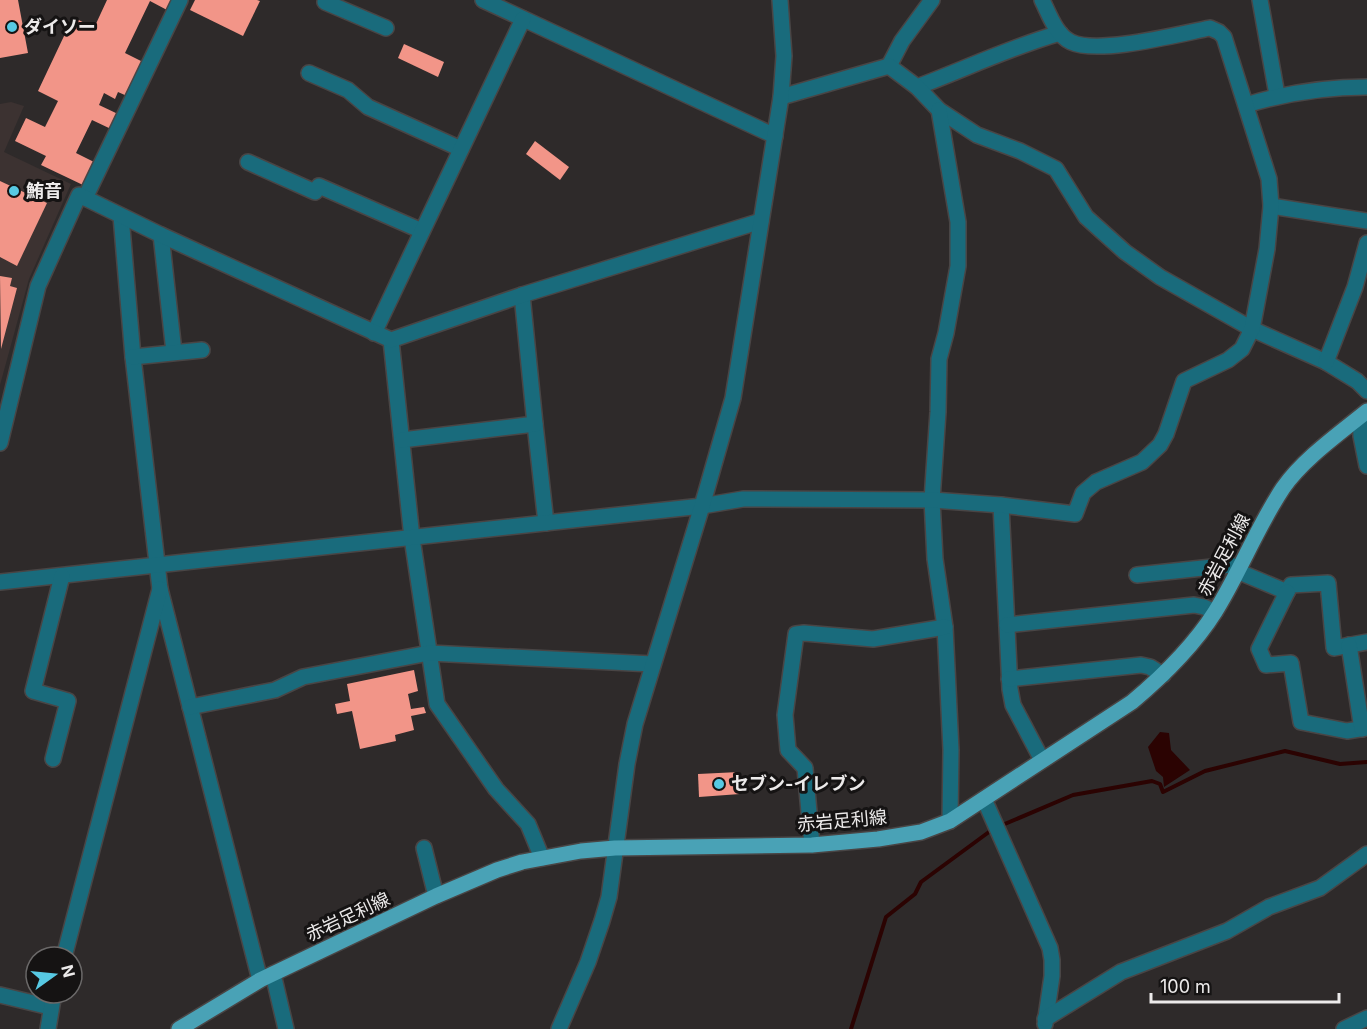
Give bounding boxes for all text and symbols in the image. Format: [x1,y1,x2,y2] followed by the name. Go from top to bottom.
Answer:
[24,16,96,37] place label: ダイソー
[5,20,19,34] marker: ダイソー
[26,180,62,201] place label: 鮪音
[7,184,21,198] marker: 鮪音
[1193,510,1254,599] street label: 赤岩足利線
[731,773,865,794] place label: セブン-イレブン
[712,777,726,791] marker: セブン-イレブン
[796,806,888,835] street label: 赤岩足利線
[303,888,393,945] street label: 赤岩足利線
[24,945,84,1005] north arrow
[57,963,80,980] text: N
[1151,966,1338,1004] scale bar
[1160,976,1211,997] text: 100 m

